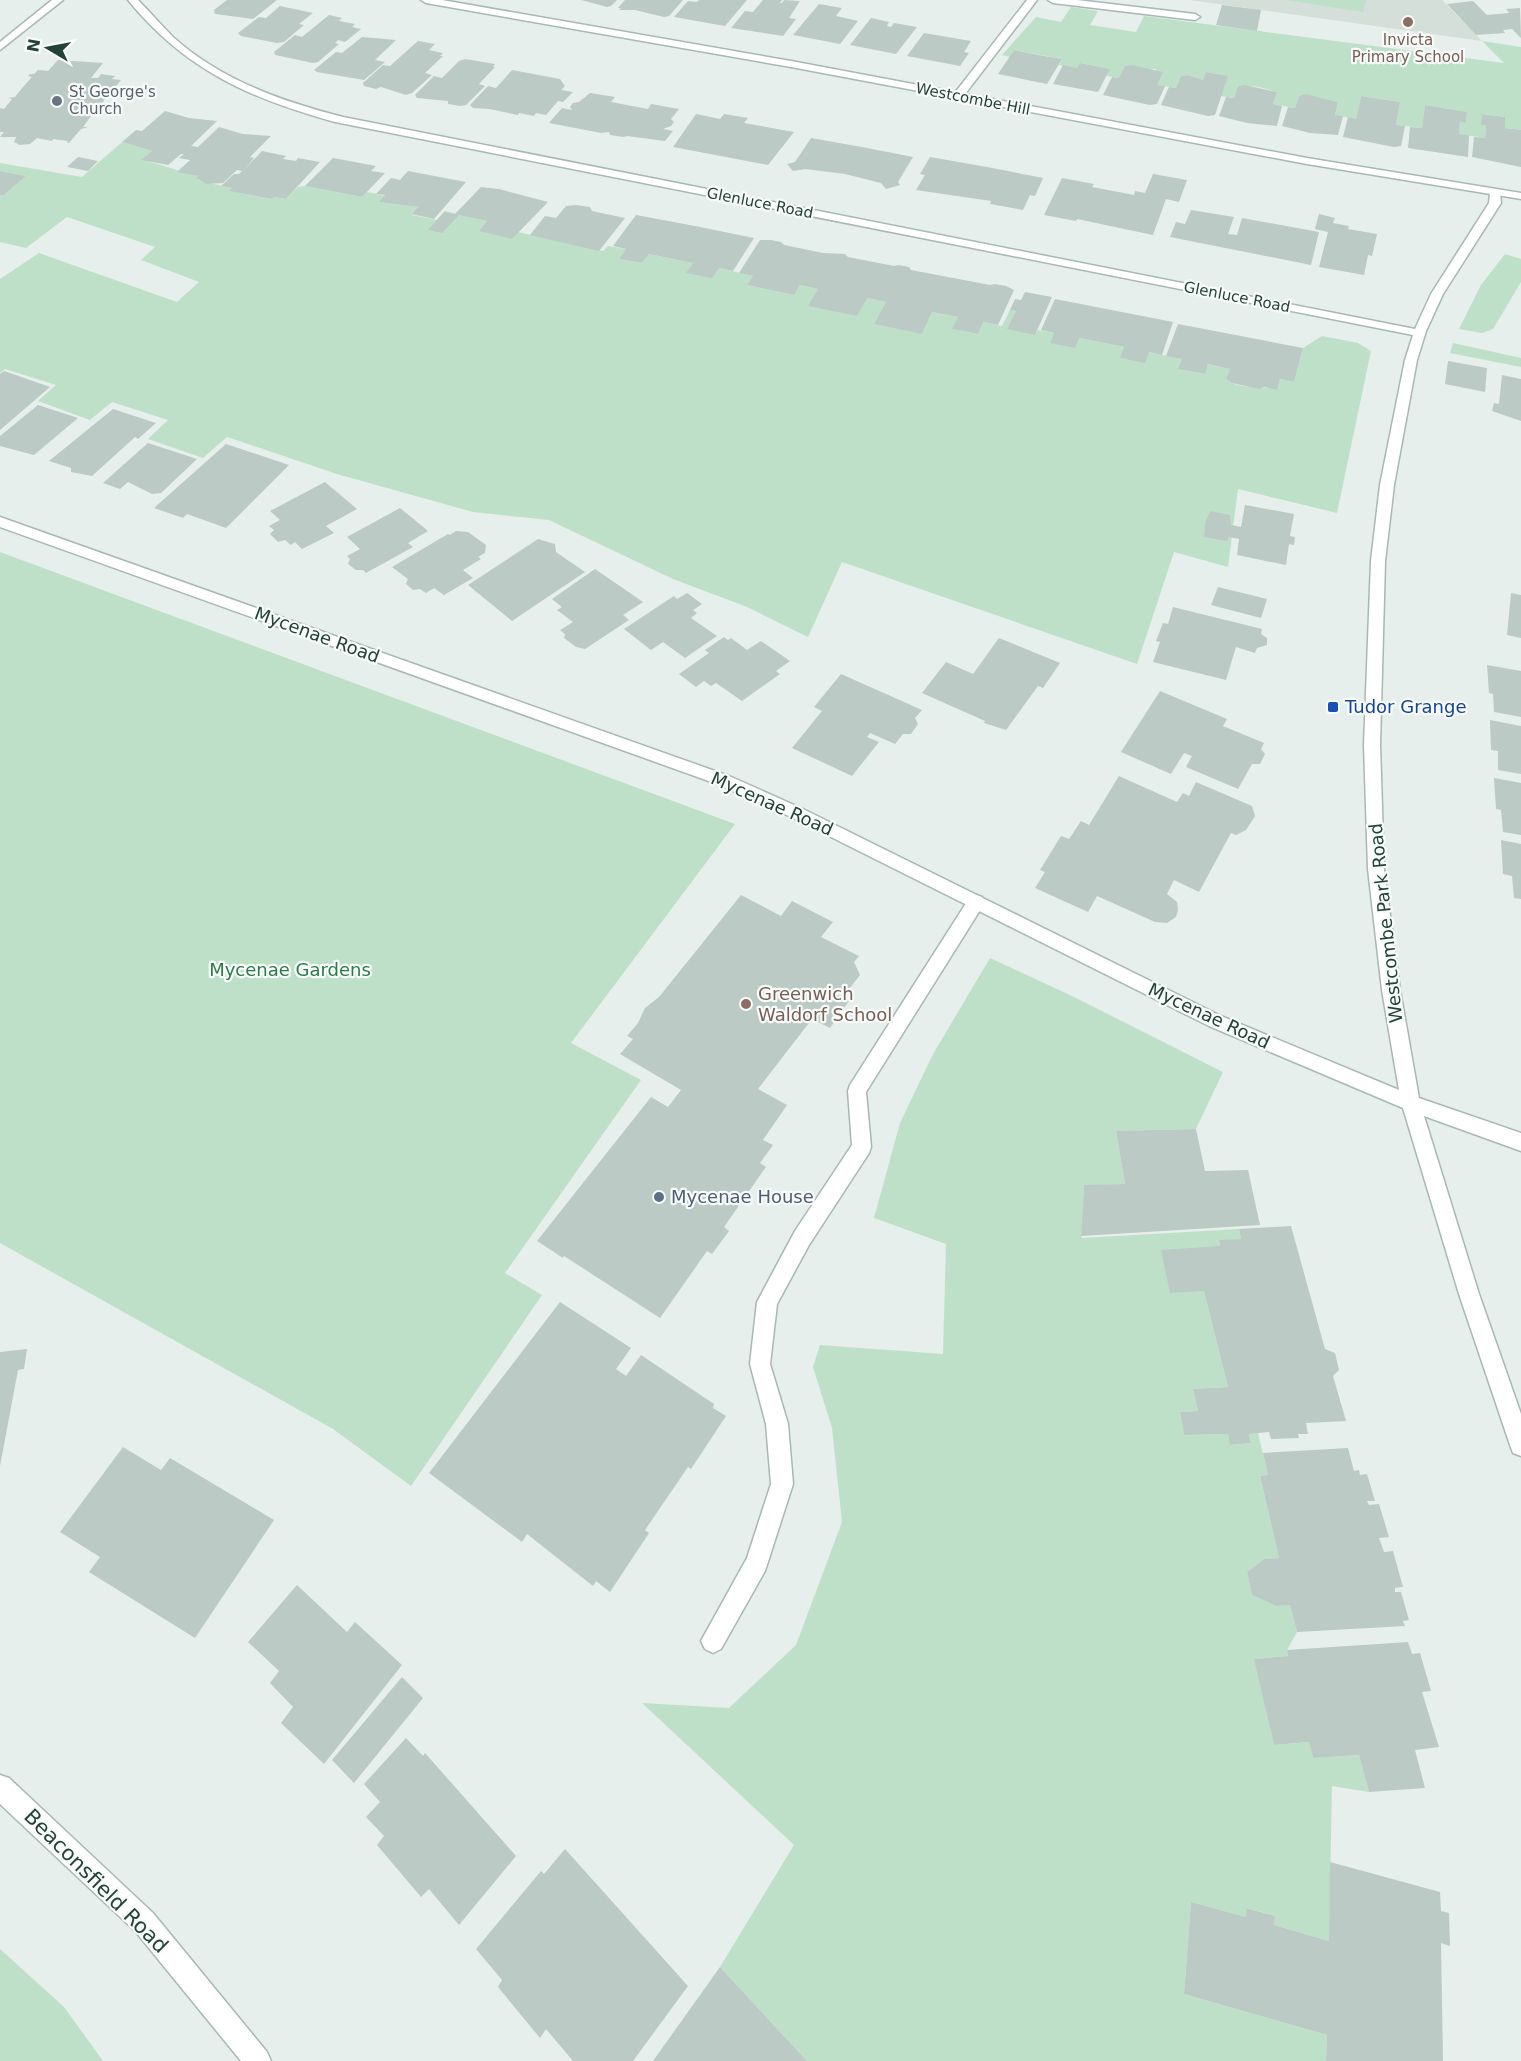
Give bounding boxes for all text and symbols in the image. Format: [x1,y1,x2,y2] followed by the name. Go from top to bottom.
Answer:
[1401,15,1415,29] marker: Invicta Primary School
[18,18,78,78] north arrow
[1352,31,1464,66] place label: Invicta Primary School
[23,37,44,54] text: N
[914,79,1032,119] street label: Westcombe Hill
[69,83,156,118] place label: St George's Church
[50,94,64,108] marker: St George's Church
[705,184,815,222] street label: Glenluce Road
[1182,278,1292,316] street label: Glenluce Road
[252,602,383,667] street label: Mycenae Road
[1344,696,1467,717] place label: Tudor Grange
[1326,700,1340,714] marker: Tudor Grange
[708,767,837,840] street label: Mycenae Road
[1365,822,1406,1024] street label: Westcombe Park Road
[209,959,371,980] park label: Mycenae Gardens
[1145,978,1273,1053] street label: Mycenae Road
[758,983,892,1025] place label: Greenwich Waldorf School
[739,997,753,1011] marker: Greenwich Waldorf School
[671,1186,814,1207] place label: Mycenae House
[652,1190,666,1204] marker: Mycenae House
[19,1804,173,1958] street label: Beaconsfield Road

